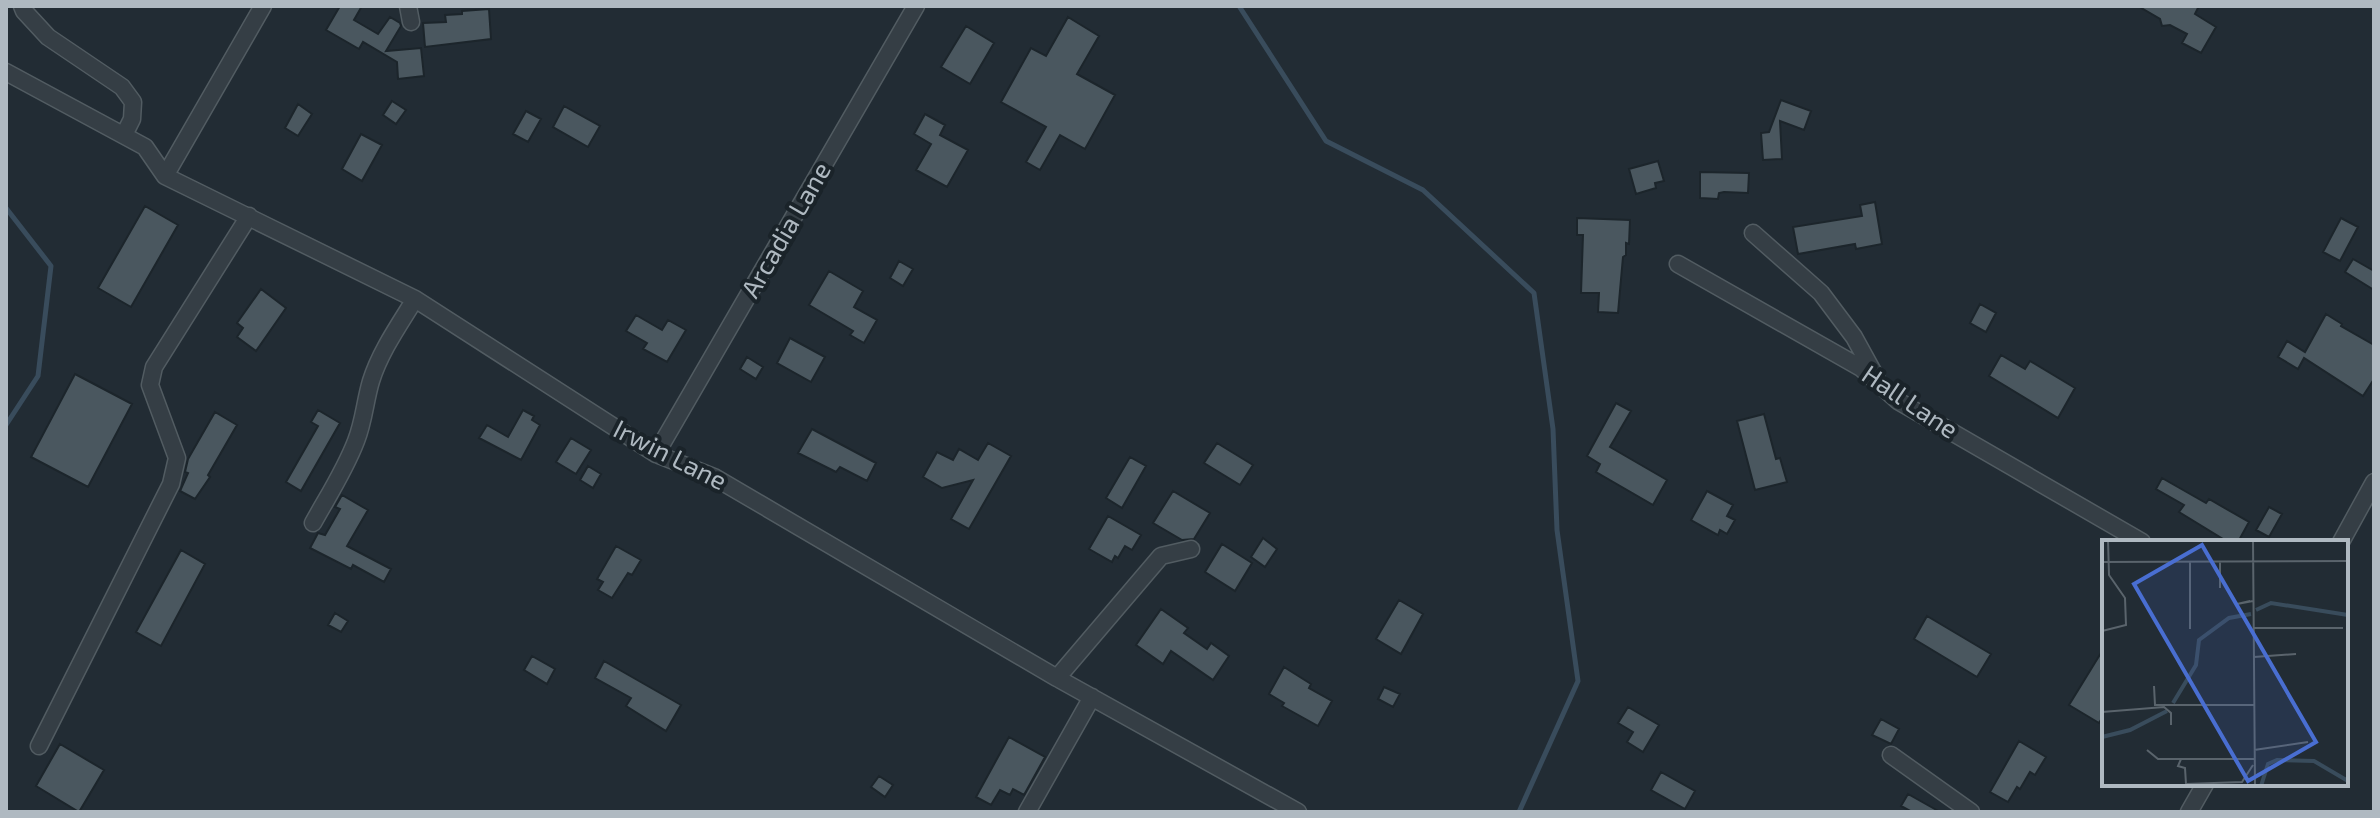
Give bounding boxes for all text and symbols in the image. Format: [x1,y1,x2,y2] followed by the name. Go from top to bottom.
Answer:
[733,156,836,303] street label: Arcadia Lane
[1857,357,1965,444] street label: Hall Lane
[609,412,732,495] street label: Irwin Lane
[2102,540,2348,786] inset map

